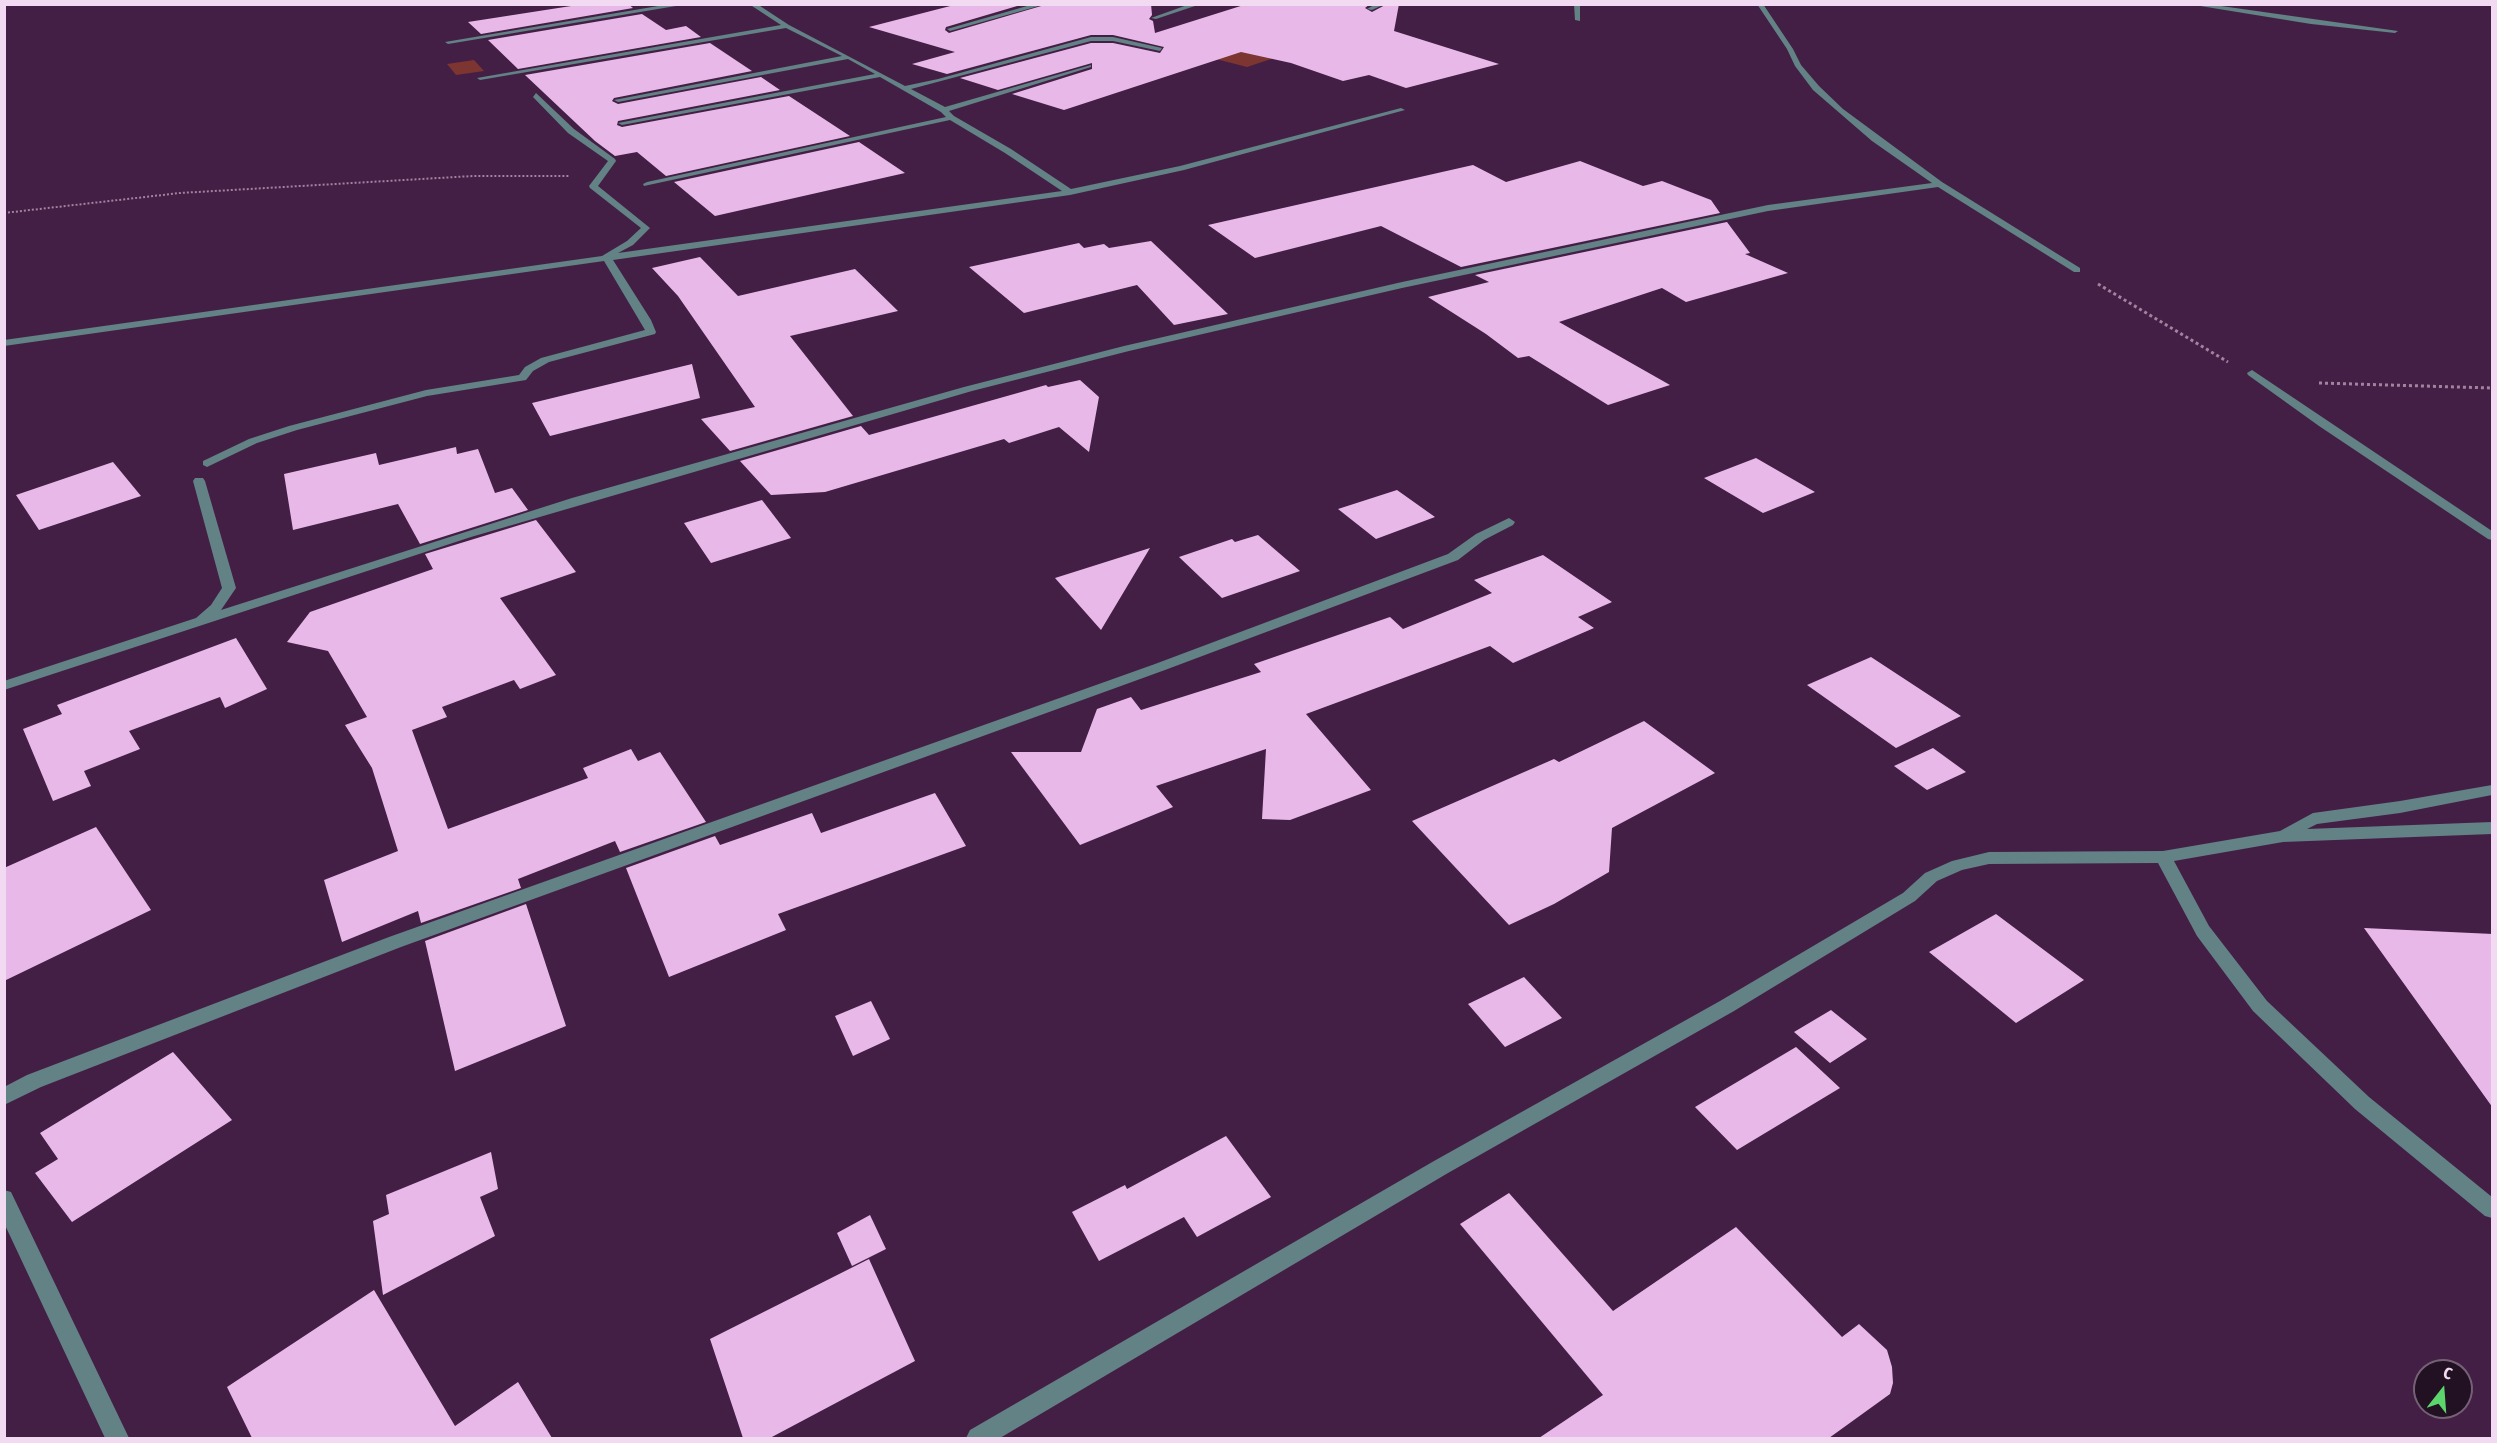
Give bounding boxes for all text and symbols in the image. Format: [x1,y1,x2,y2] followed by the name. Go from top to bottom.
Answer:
[2413,1359,2473,1419] north arrow
[2441,1363,2455,1384] text: С

